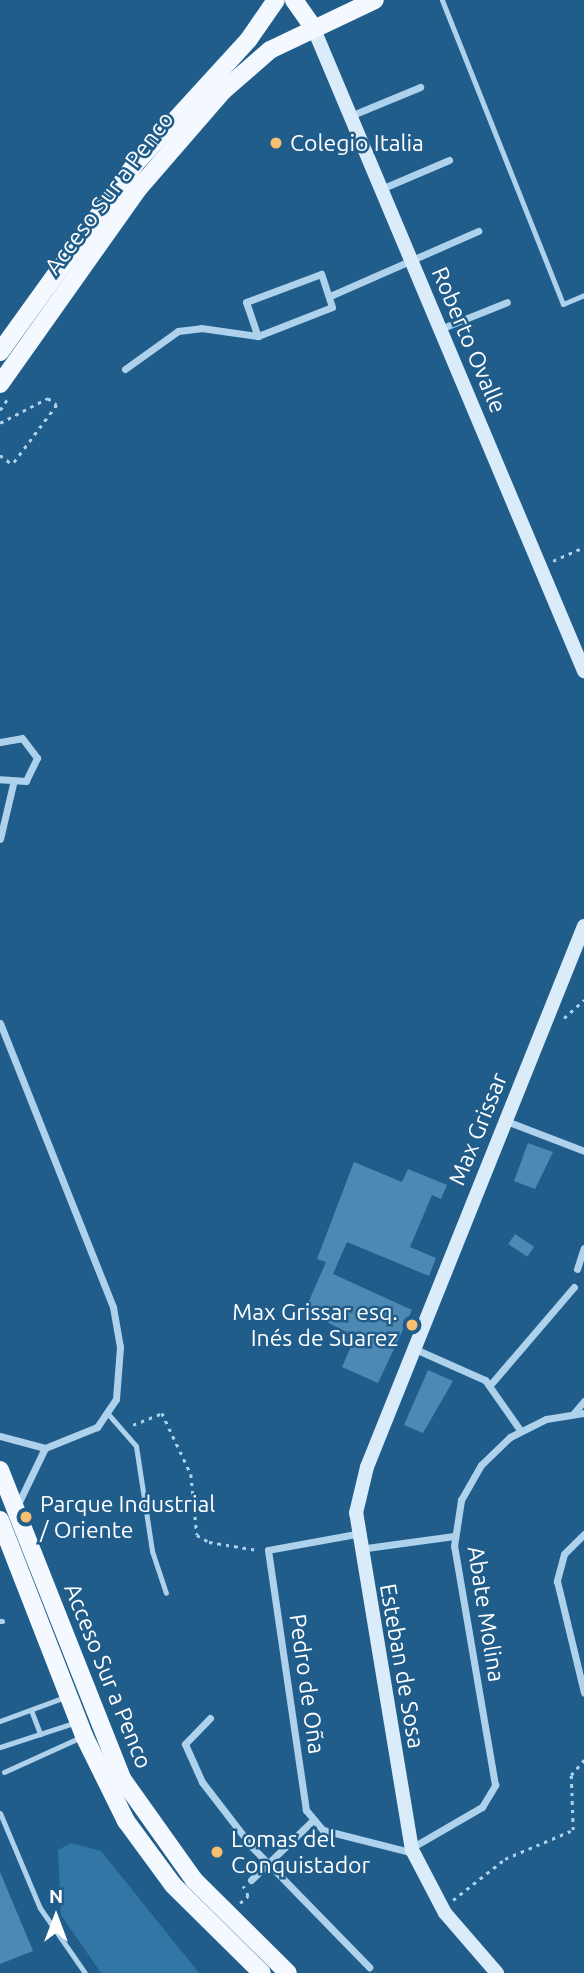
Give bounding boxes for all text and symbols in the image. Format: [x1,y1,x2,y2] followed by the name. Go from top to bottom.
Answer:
[39,106,179,280] street label: Acceso Sur a Penco
[290,129,424,157] place label: Colegio Italia
[268,135,284,151] marker: Colegio Italia
[426,263,512,417] street label: Roberto Ovalle
[443,1069,513,1189] street label: Max Grissar
[232,1298,398,1352] place label: Max Grissar esq. Inés de Suarez
[404,1317,420,1333] marker: Max Grissar esq. Inés de Suarez
[40,1490,215,1544] place label: Parque Industrial / Oriente
[18,1509,34,1525] marker: Parque Industrial / Oriente
[462,1544,510,1684] street label: Abate Molina
[58,1579,158,1773] street label: Acceso Sur a Penco
[374,1581,430,1751] street label: Esteban de Sosa
[284,1612,330,1756] street label: Pedro de Oña
[231,1825,370,1879] place label: Lomas del Conquistador
[209,1844,225,1860] marker: Lomas del Conquistador
[21,1882,91,1952] north arrow
[49,1885,63,1907] text: N

